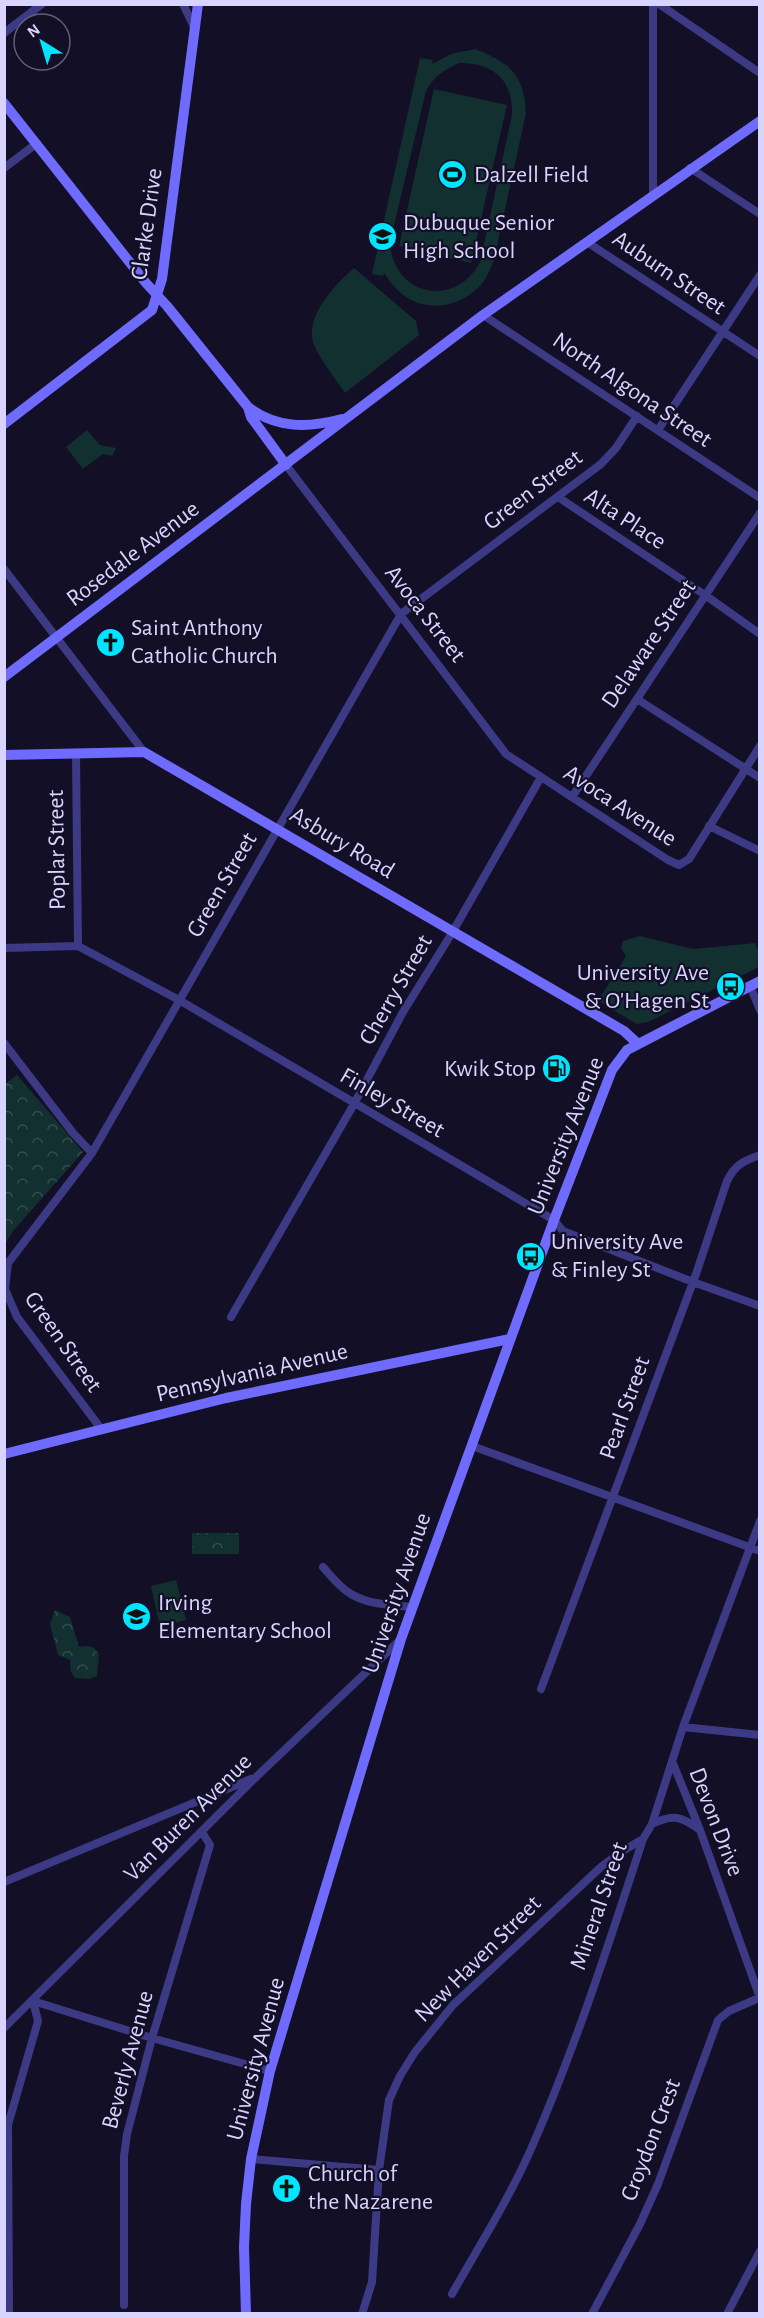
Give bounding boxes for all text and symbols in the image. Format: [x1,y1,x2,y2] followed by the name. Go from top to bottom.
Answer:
[12,12,72,72] north arrow
[24,21,43,41] text: N
[437,159,469,191] sports icon: Dalzell Field
[474,163,589,187] place label: Dalzell Field
[127,167,167,281] street label: Clarke Drive
[403,211,554,263] place label: Dubuque Senior High School
[366,221,398,253] school or university icon: Dubuque Senior High School
[608,227,730,320] street label: Auburn Street
[548,328,716,452] street label: North Algona Street
[479,445,587,535] street label: Green Street
[580,484,670,554] street label: Alta Place
[62,497,204,611] street label: Rosedale Avenue
[380,561,470,667] street label: Avoca Street
[597,575,701,713] street label: Delaware Street
[131,616,278,668] place label: Saint Anthony Catholic Church
[94,626,126,658] church icon: Saint Anthony Catholic Church
[559,761,681,851] street label: Avoca Avenue
[44,789,70,910] street label: Poplar Street
[286,803,398,883] street label: Asbury Road
[182,828,262,942] street label: Green Street
[355,931,437,1049] street label: Cherry Street
[577,961,709,1013] place label: University Ave & O'Hagen St
[714,971,746,1003] bus stop icon: University Ave & O'Hagen St
[541,1053,573,1085] fuel station icon: Kwik Stop
[523,1054,609,1218] street label: University Avenue
[444,1057,536,1081] place label: Kwik Stop
[336,1064,449,1143] street label: Finley Street
[551,1230,683,1282] place label: University Ave & Finley St
[514,1240,546,1272] bus stop icon: University Ave & Finley St
[20,1287,106,1397] street label: Green Street
[154,1339,350,1407] street label: Pennsylvania Avenue
[595,1353,655,1463] street label: Pearl Street
[358,1510,436,1676] street label: University Avenue
[158,1591,332,1643] place label: Irving Elementary School
[121,1601,153,1633] school or university icon: Irving Elementary School
[120,1750,256,1886] street label: Van Buren Avenue
[684,1764,748,1880] street label: Devon Drive
[566,1839,632,1973] street label: Mineral Street
[410,1891,546,2027] street label: New Haven Street
[223,1975,289,2143] street label: University Avenue
[98,1988,158,2132] street label: Beverly Avenue
[617,2075,685,2204] street label: Croydon Crest
[308,2162,433,2214] place label: Church of the Nazarene
[271,2172,303,2204] church icon: Church of the Nazarene

